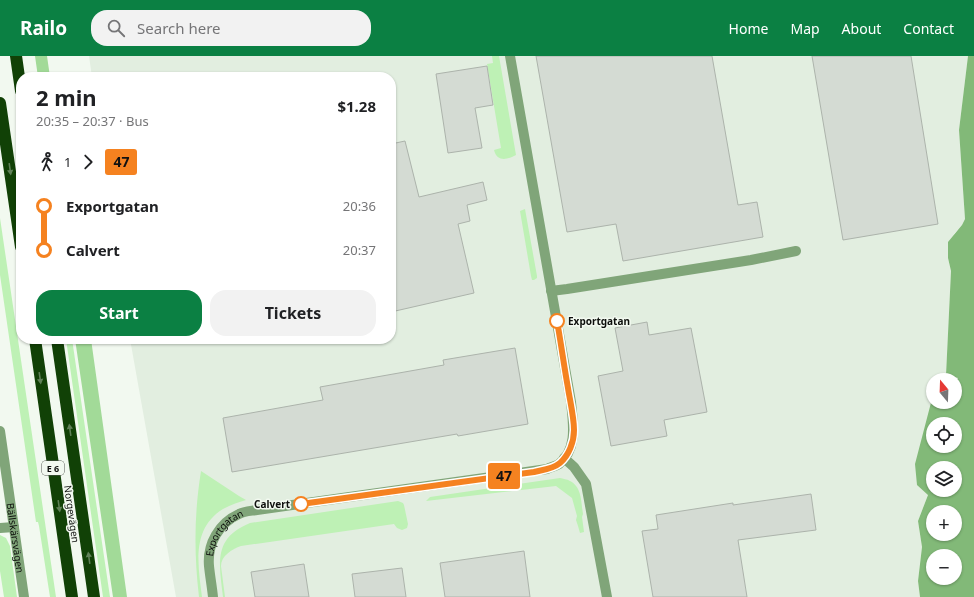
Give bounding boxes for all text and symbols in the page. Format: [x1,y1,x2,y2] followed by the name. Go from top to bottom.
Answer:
[91,10,371,46] search box
[20,15,67,41] text: Railo
[105,17,127,39] icon: search
[137,18,221,38] text: Search here
[729,19,768,38] text: Home
[790,19,820,38] text: Map
[842,19,881,38] text: About
[903,19,954,38] text: Contact
[36,82,97,112] text: 2 min
[337,96,376,116] text: $1.28
[36,112,149,130] text: 20:35 – 20:37 · Bus
[36,151,58,173] icon: walk
[77,151,99,173] icon: forward
[113,152,129,171] text: 47
[64,153,71,171] text: 1
[7,163,13,175] one-way arrow
[66,196,159,216] text: Exportgatan
[343,197,376,215] text: 20:36
[66,240,120,260] text: Calvert
[343,241,376,259] text: 20:37
[36,290,202,336] button: Start
[210,290,376,336] button: Tickets
[549,313,565,329] marker: Exportgatan
[568,314,630,328] place label: Exportgatan
[37,372,43,384] one-way arrow
[926,373,962,409] north arrow
[926,373,962,585] map controls
[926,417,962,453] button: locate
[67,424,73,436] one-way arrow
[42,461,64,475] road number: E 6
[926,461,962,497] button: layers
[486,463,522,489] line badge: 47
[496,466,512,485] text: 47
[61,484,83,544] street label: Norgevägen
[293,496,309,512] marker: Calvert
[254,497,291,511] place label: Calvert
[56,500,62,512] one-way arrow
[3,502,27,574] street label: Bällskärsvägen
[926,505,962,541] button: +
[202,506,246,557] street label: Exportgatan
[926,549,962,585] button: −
[86,552,92,564] one-way arrow

